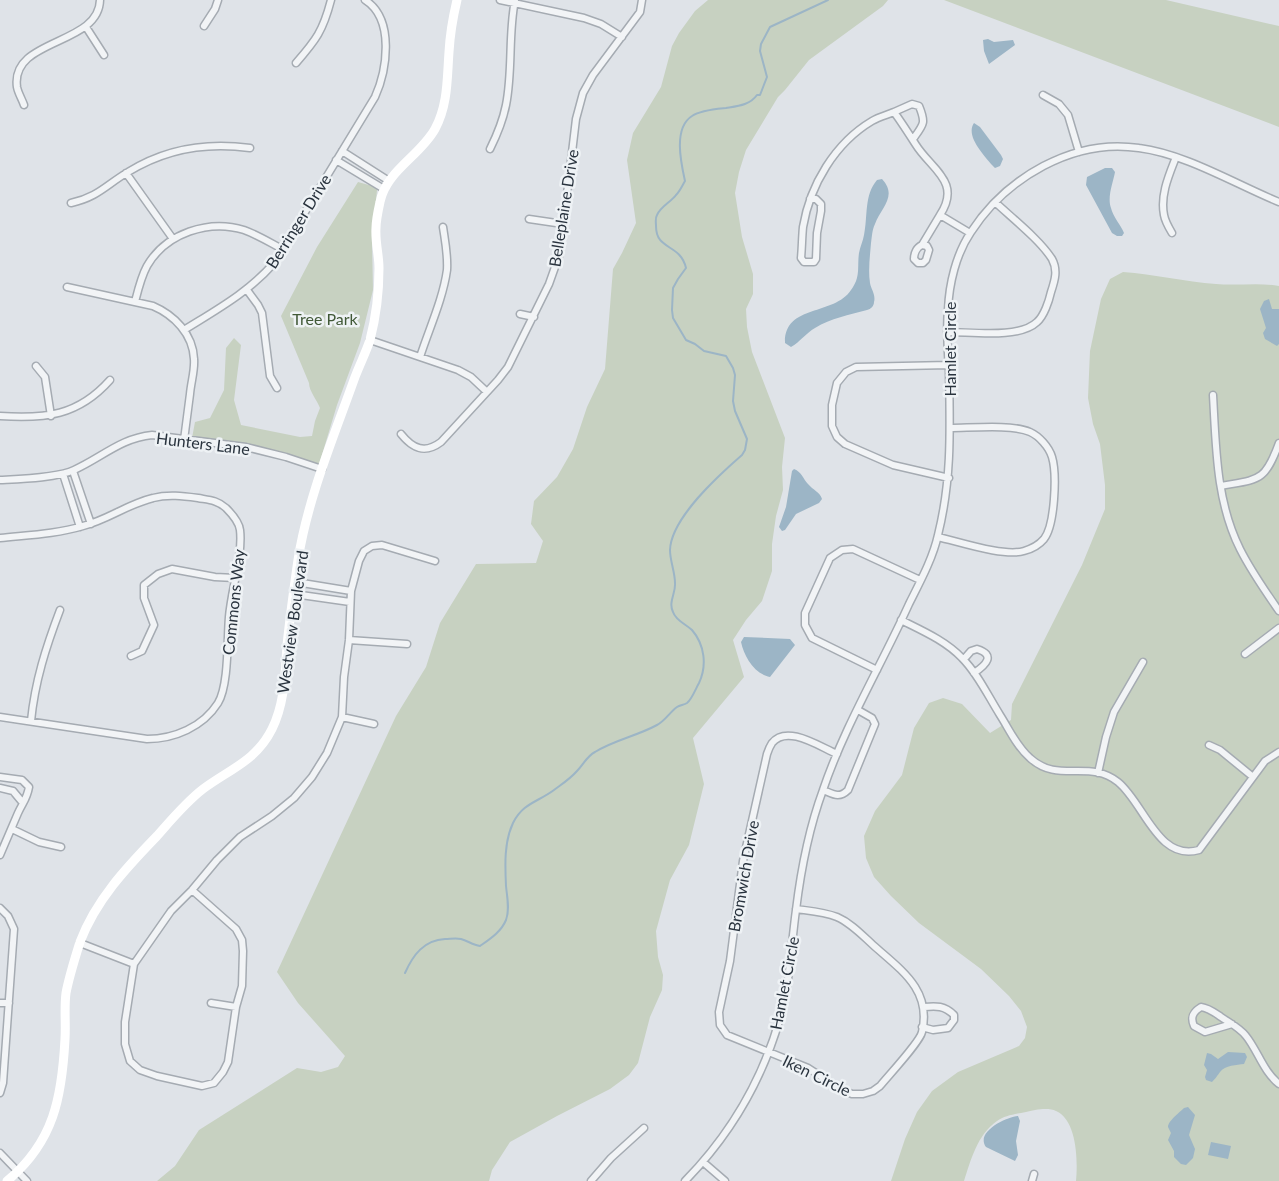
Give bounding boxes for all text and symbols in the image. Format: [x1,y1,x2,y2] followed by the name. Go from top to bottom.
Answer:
[544,148,582,268] street label: Belleplaine Drive
[261,170,335,272] street label: Berringer Drive
[940,302,959,396] street label: Hamlet Circle
[292,309,359,328] park label: Tree Park
[155,428,251,458] street label: Hunters Lane
[218,547,248,656] street label: Commons Way
[273,549,311,695] street label: Westview Boulevard
[724,819,762,933] street label: Bromwich Drive
[766,935,802,1031] street label: Hamlet Circle
[780,1050,854,1100] street label: Iken Circle

